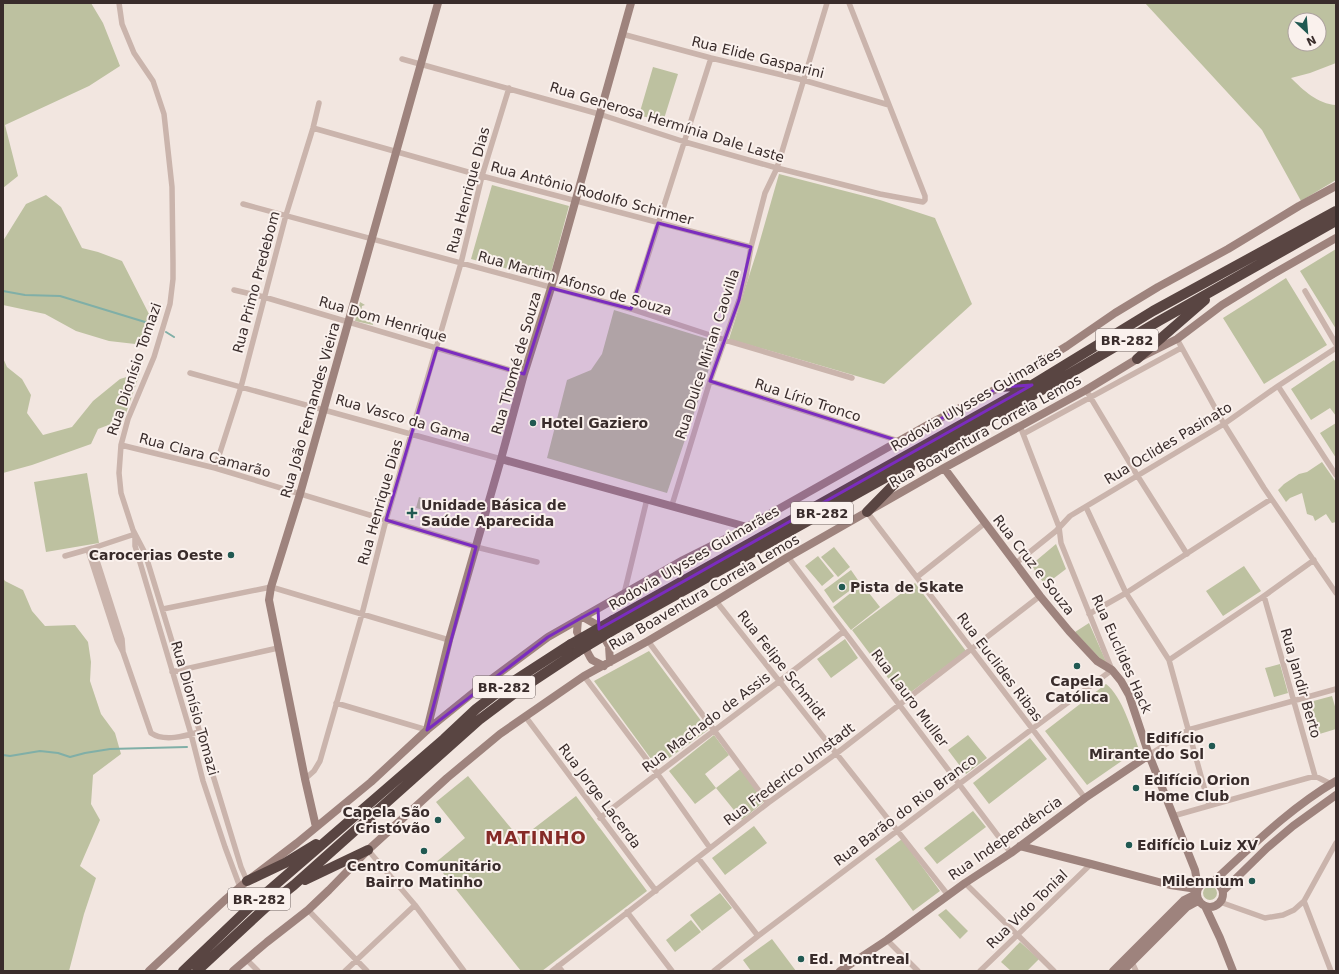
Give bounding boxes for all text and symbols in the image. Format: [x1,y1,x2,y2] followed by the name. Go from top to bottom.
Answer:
[1287,12,1327,52] north arrow
[690,33,826,81] street label: Rua Elide Gasparini
[1304,33,1318,48] text: N
[548,79,786,165] street label: Rua Generosa Hermínia Dale Laste
[443,125,493,255] street label: Rua Henrique Dias
[489,158,695,228] street label: Rua Antônio Rodolfo Schirmer
[229,209,283,355] street label: Rua Primo Predebom
[476,248,674,318] street label: Rua Martim Afonso de Souza
[672,267,742,441] street label: Rua Dulce Mirian Caovilla
[488,290,544,436] street label: Rua Thomé de Souza
[317,293,449,345] street label: Rua Dom Henrique
[104,300,164,438] street label: Rua Dionísio Tomazi
[277,320,343,500] street label: Rua João Fernandes Vieira
[1096,329,1158,351] road number: BR-282
[888,344,1064,454] street label: Rodovia Ulysses Guimarães
[886,371,1084,491] street label: Rua Boaventura Correia Lemos
[753,375,863,425] street label: Rua Lírio Tronco
[334,391,472,445] street label: Rua Vasco da Gama
[1101,399,1235,487] street label: Rua Oclides Pasinato
[541,415,648,431] place label: Hotel Gaziero
[528,418,538,428] marker: Hotel Gaziero
[137,430,273,480] street label: Rua Clara Camarão
[354,437,406,567] street label: Rua Henrique Dias
[421,497,566,529] place label: Unidade Básica de Saúde Aparecida
[791,502,853,524] road number: BR-282
[606,503,782,613] street label: Rodovia Ulysses Guimarães
[406,507,418,519] marker: Unidade Básica de Saúde Aparecida
[990,512,1078,618] street label: Rua Cruz e Souza
[606,531,802,653] street label: Rua Boaventura Correia Lemos
[89,547,223,563] place label: Carocerias Oeste
[226,550,236,560] marker: Carocerias Oeste
[850,579,964,595] place label: Pista de Skate
[837,582,847,592] marker: Pista de Skate
[1089,592,1156,717] street label: Rua Euclides Hack
[734,607,830,723] street label: Rua Felipe Schmidt
[954,610,1046,724] street label: Rua Euclides Ribas
[1278,626,1324,740] street label: Rua Jandir Berto
[168,639,222,777] street label: Rua Dionísio Tomazi
[868,646,952,750] street label: Rua Lauro Muller
[1072,661,1082,671] marker: Capela Católica
[639,669,773,775] street label: Rua Machado de Assis
[1045,673,1109,705] place label: Capela Católica
[473,676,535,698] road number: BR-282
[720,719,858,828] street label: Rua Frederico Umstadt
[1089,730,1204,762] place label: Edifício Mirante do Sol
[555,741,645,851] street label: Rua Jorge Lacerda
[1207,741,1217,751] marker: Edifício Mirante do Sol
[831,751,979,869] street label: Rua Barão do Rio Branco
[1144,772,1250,804] place label: Edifício Orion Home Club
[1131,783,1141,793] marker: Edifício Orion Home Club
[945,793,1065,883] street label: Rua Independência
[342,804,430,836] place label: Capela São Cristóvão
[433,815,443,825] marker: Capela São Cristóvão
[485,827,587,848] district label: MATINHO
[1137,837,1258,853] place label: Edifício Luiz XV
[1124,840,1134,850] marker: Edifício Luiz XV
[419,846,429,856] marker: Centro Comunitário Bairro Matinho
[347,858,502,890] place label: Centro Comunitário Bairro Matinho
[983,866,1071,952] street label: Rua Vido Tonial
[1162,873,1244,889] place label: Milennium
[1247,876,1257,886] marker: Milennium
[228,888,290,910] road number: BR-282
[809,951,910,967] place label: Ed. Montreal
[796,954,806,964] marker: Ed. Montreal

